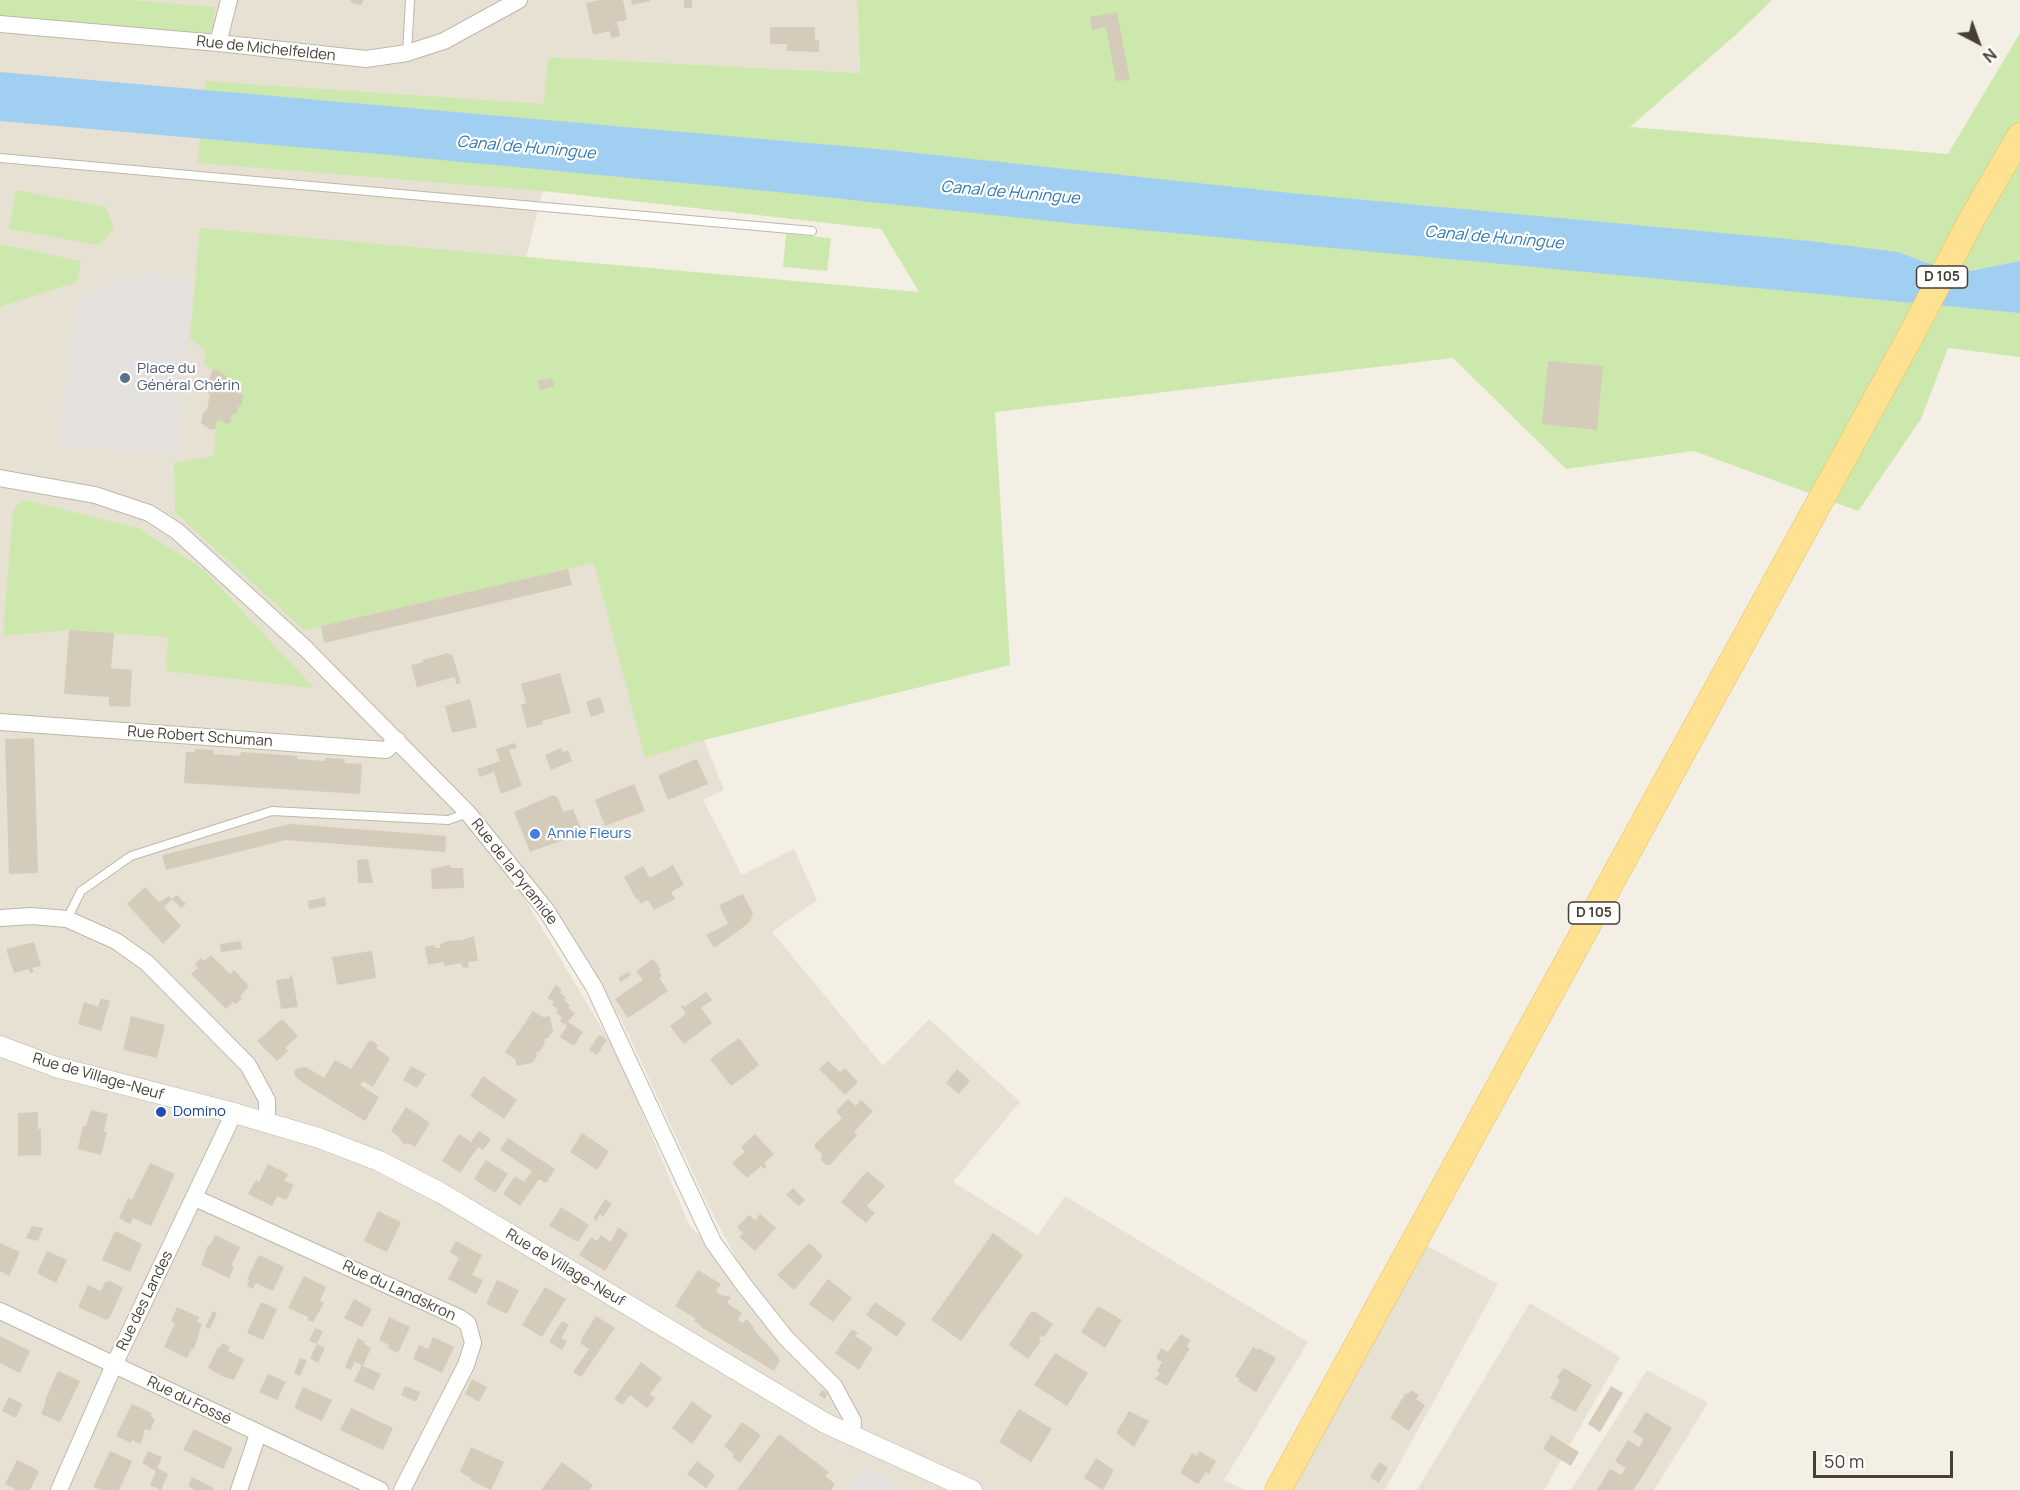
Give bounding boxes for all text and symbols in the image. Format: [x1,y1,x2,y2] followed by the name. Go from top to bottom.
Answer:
[1948,12,2008,72] north arrow
[195,33,337,65] street label: Rue de Michelfelden
[1978,44,2001,68] text: N
[456,132,596,164] water label: Canal de Huningue
[940,177,1080,209] water label: Canal de Huningue
[1424,222,1564,254] water label: Canal de Huningue
[1916,266,1968,288] road number: D 105
[137,360,240,395] place label: Place du Général Chérin
[118,371,132,385] marker: Place du Général Chérin
[127,723,273,751] street label: Rue Robert Schuman
[467,815,561,929] street label: Rue de la Pyramide
[547,825,631,843] place label: Annie Fleurs
[528,827,542,841] marker: Annie Fleurs
[1568,902,1620,924] road number: D 105
[30,1050,166,1104] street label: Rue de Village-Neuf
[173,1103,226,1121] place label: Domino
[154,1105,168,1119] marker: Domino
[502,1225,628,1311] street label: Rue de Village-Neuf
[113,1248,177,1354] street label: Rue des Landes
[339,1257,459,1325] street label: Rue du Landskron
[144,1373,234,1429] street label: Rue du Fossé
[1816,1439,1956,1477] scale bar
[1824,1449,1864,1473] text: 50 m

